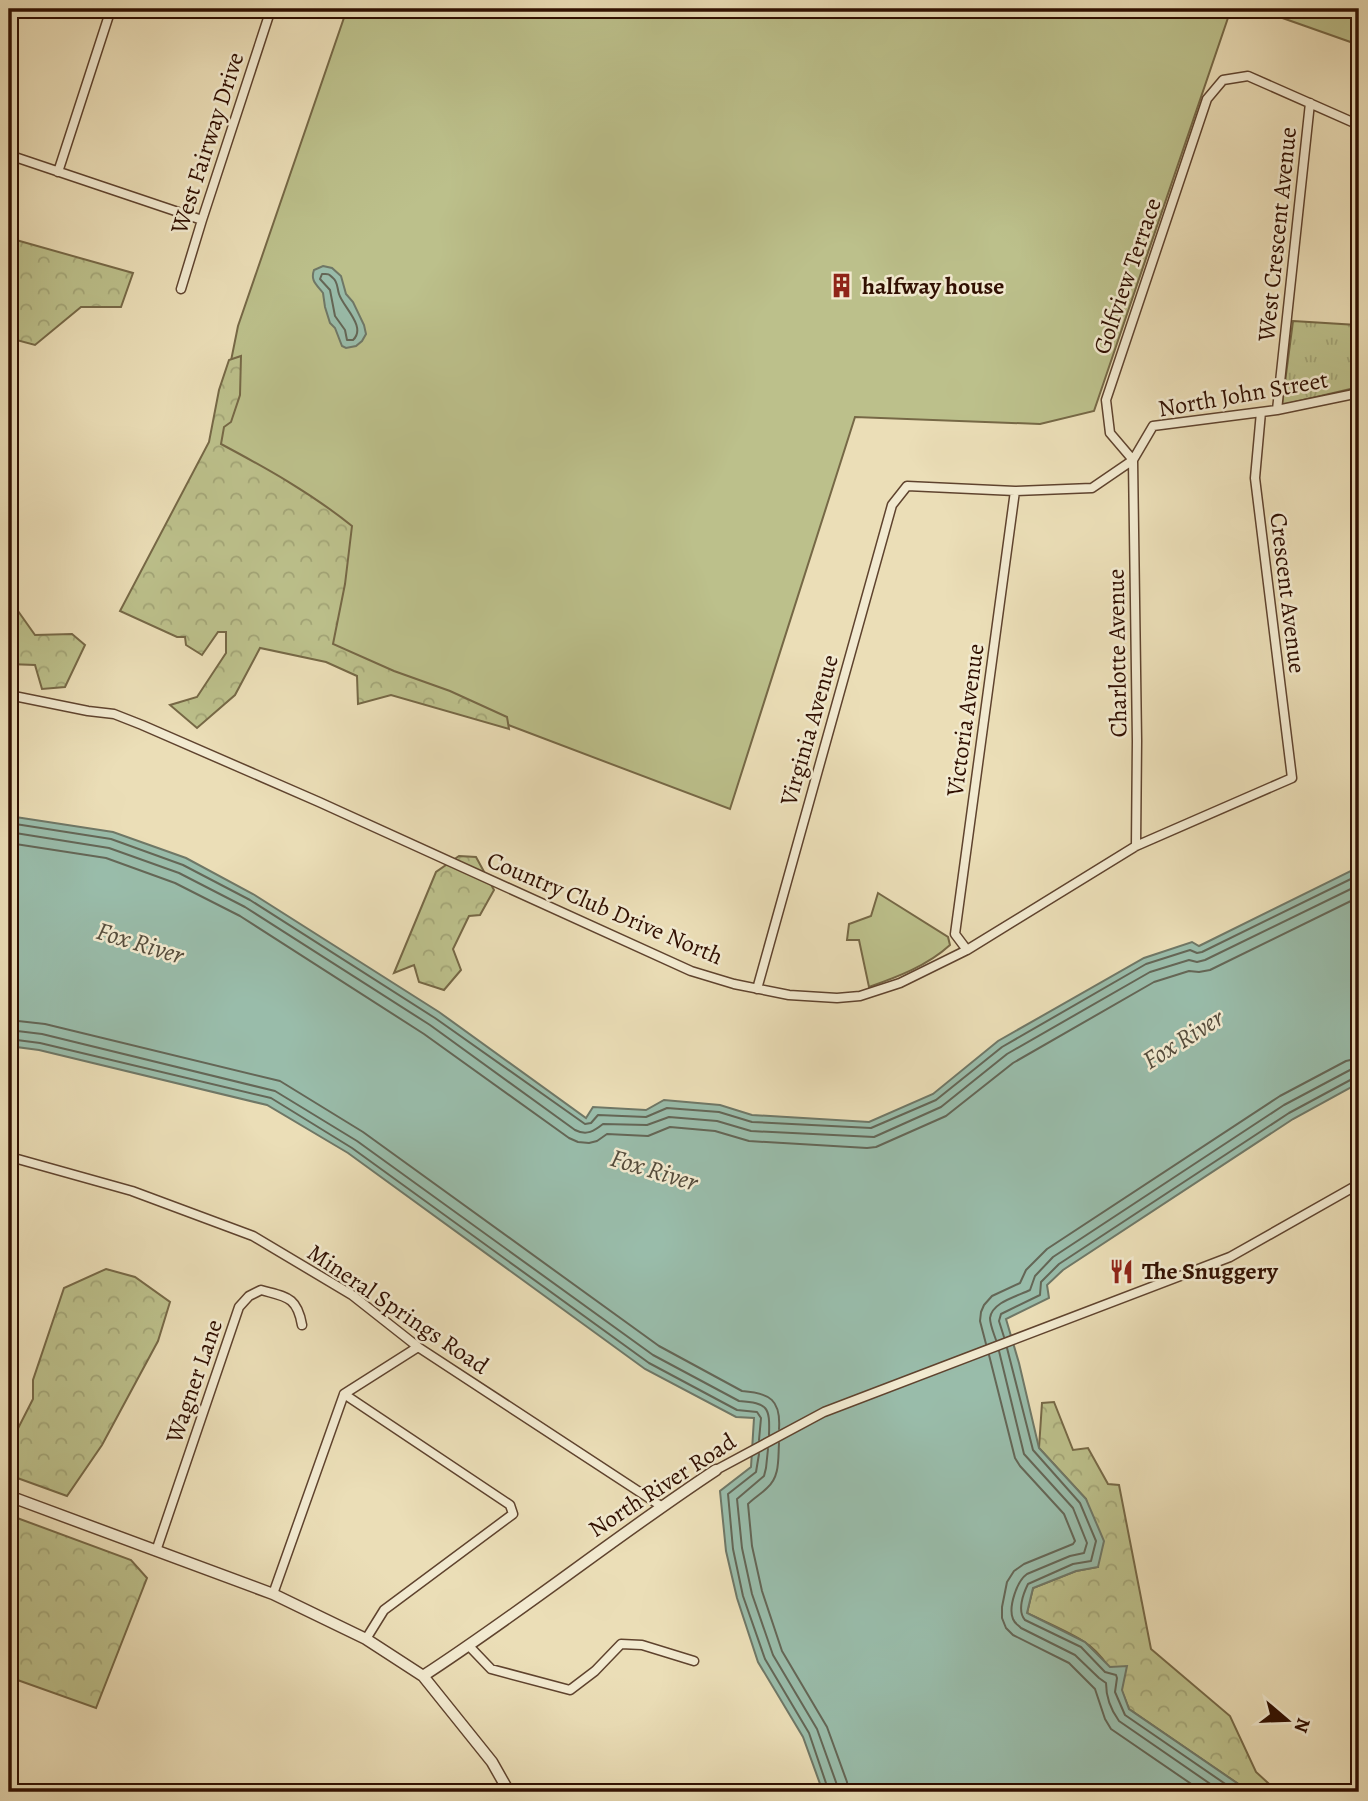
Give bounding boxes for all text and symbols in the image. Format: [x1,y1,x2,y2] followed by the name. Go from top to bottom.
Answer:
[162,48,251,239] street label: West Fairway Drive
[1250,125,1304,344] street label: West Crescent Avenue
[1085,194,1169,358] street label: Golfview Terrace
[862,270,1004,302] place label: halfway house
[828,272,856,300] building icon: halfway house
[1156,363,1331,425] street label: North John Street
[1262,511,1314,675] street label: Crescent Avenue
[1100,568,1134,738] street label: Charlotte Avenue
[938,642,992,799] street label: Victoria Avenue
[772,651,846,810] street label: Virginia Avenue
[482,844,728,972] street label: Country Club Drive North
[92,913,189,973] water label: Fox River
[1136,1000,1231,1078] water label: Fox River
[606,1140,703,1200] water label: Fox River
[301,1236,495,1382] street label: Mineral Springs Road
[1142,1255,1279,1287] place label: The Snuggery
[1108,1257,1136,1285] restaurant icon: The Snuggery
[158,1315,230,1448] street label: Wagner Lane
[582,1425,742,1545] street label: North River Road
[1252,1686,1322,1756] north arrow
[1288,1714,1317,1736] text: N

